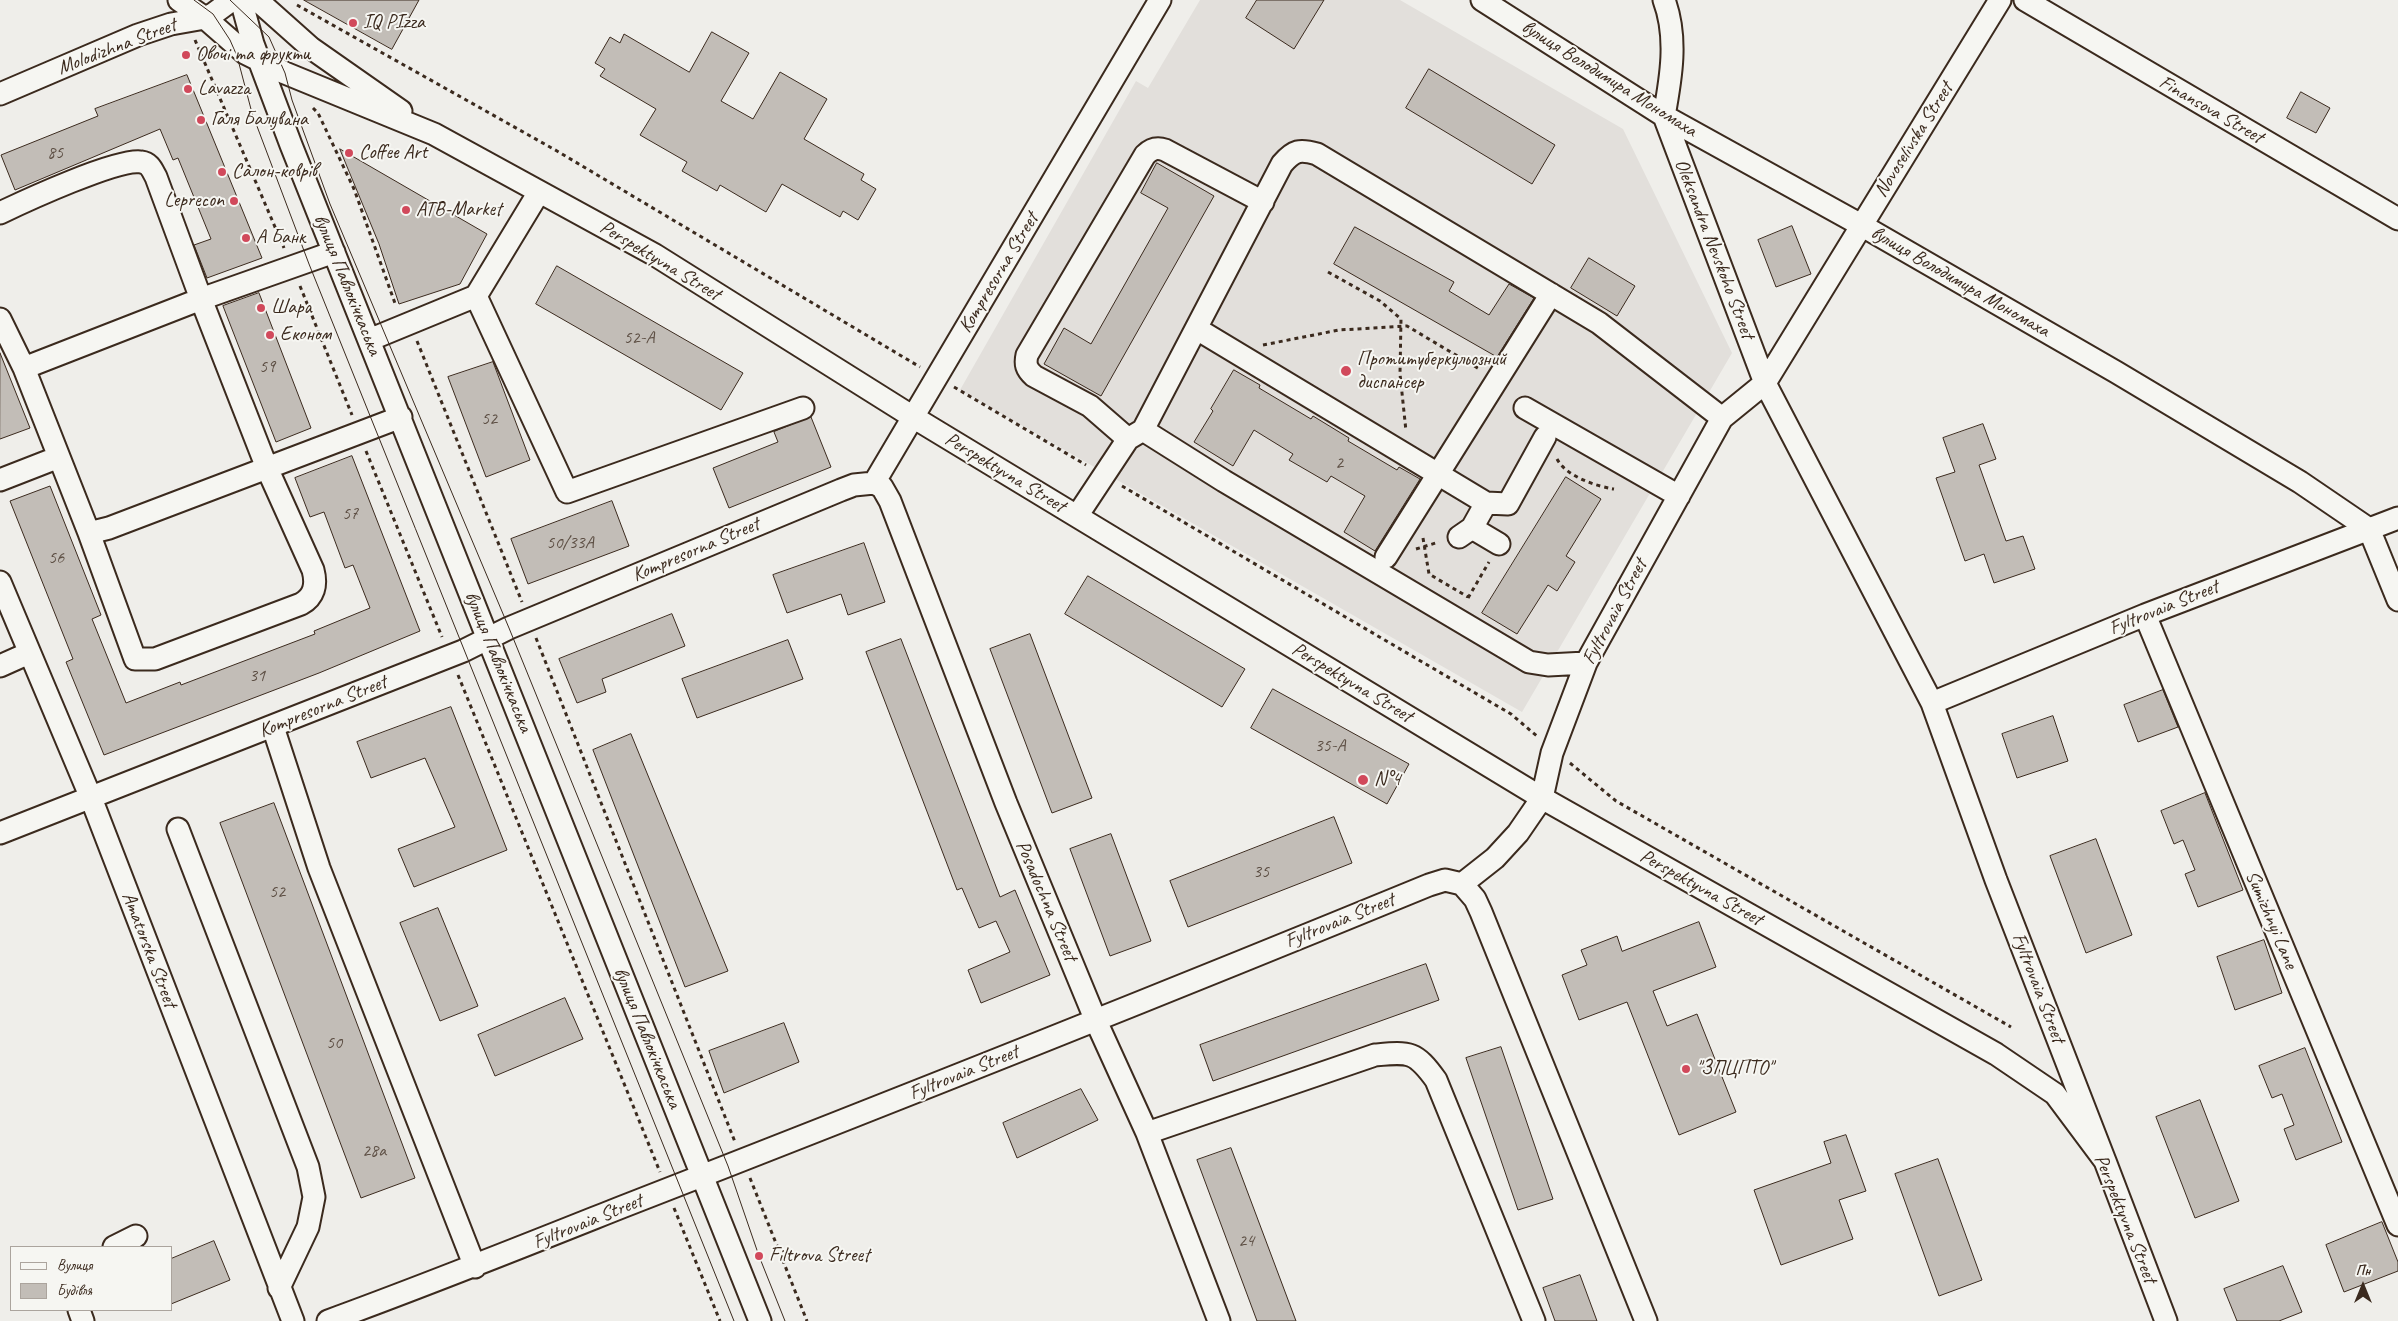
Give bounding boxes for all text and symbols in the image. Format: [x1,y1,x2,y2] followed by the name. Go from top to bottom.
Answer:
[363,11,425,35] place label: IQ PIzza
[54,13,180,81] street label: Molodizhna Street
[1517,15,1701,143] street label: вулиця Володимира Мономаха
[347,17,359,29] marker: IQ PIzza
[196,43,310,67] place label: Овочі та фрукти
[180,49,192,61] marker: Овочі та фрукти
[2155,70,2267,150] street label: Finansova Street
[198,77,250,101] place label: Lavazza
[1869,78,1959,202] street label: Novoselivska Street
[182,83,194,95] marker: Lavazza
[211,108,308,132] place label: Галя Балувана
[195,114,207,126] marker: Галя Балувана
[359,141,427,165] place label: Coffee Art
[47,142,63,164] house number: 85
[343,147,355,159] marker: Coffee Art
[1669,156,1759,342] street label: Oleksandra Nevskoho Street
[232,160,317,184] place label: Салон-коврів
[216,166,228,178] marker: Салон-коврів
[164,189,224,213] place label: Leprecon
[228,195,240,207] marker: Leprecon
[416,198,502,222] place label: ATB-Market
[400,204,412,216] marker: ATB-Market
[954,209,1044,337] street label: Kompresorna Street
[308,211,386,359] street label: вулиця Павлокічкаська
[595,216,725,306] street label: Perspektyvna Street
[1866,221,2054,343] street label: вулиця Володимира Мономаха
[256,226,305,250] place label: А Банк
[240,232,252,244] marker: А Банк
[271,296,311,320] place label: Шара
[255,302,267,314] marker: Шара
[280,323,331,347] place label: Економ
[623,327,655,349] house number: 52-А
[264,329,276,341] marker: Економ
[1357,348,1506,395] place label: Протитуберкульозний диспансер
[259,356,275,378] house number: 59
[1339,364,1353,378] marker: Протитуберкульозний диспансер
[481,408,497,430] house number: 52
[940,428,1070,518] street label: Perspektyvna Street
[1335,452,1343,474] house number: 2
[342,503,358,525] house number: 57
[629,512,763,588] street label: Kompresorna Street
[546,532,594,554] house number: 50/33А
[48,547,64,569] house number: 56
[1577,555,1653,669] street label: Fyltrovaia Street
[2106,575,2222,641] street label: Fyltrovaia Street
[459,588,537,736] street label: вулиця Павлокічкаська
[1287,638,1417,728] street label: Perspektyvna Street
[249,665,265,687] house number: 31
[256,670,390,744] street label: Kompresorna Street
[1314,735,1346,757] house number: 35-А
[1374,768,1401,792] place label: N°4
[1356,773,1370,787] marker: N°4
[1010,837,1082,965] street label: Posadochna Street
[1636,844,1766,932] street label: Perspektyvna Street
[1253,861,1269,883] house number: 35
[2240,867,2302,973] street label: Sumizhnyi Lane
[269,881,285,903] house number: 52
[1282,888,1398,954] street label: Fyltrovaia Street
[116,889,182,1011] street label: Amatorska Street
[2006,930,2070,1046] street label: Fyltrovaia Street
[608,964,686,1112] street label: вулиця Павлокічкаська
[326,1032,342,1054] house number: 50
[906,1040,1022,1106] street label: Fyltrovaia Street
[1696,1057,1773,1081] place label: "ЗПЦПТО"
[1680,1063,1692,1075] marker: "ЗПЦПТО"
[362,1140,386,1162] house number: 28а
[2088,1151,2162,1287] street label: Perspektyvna Street
[530,1189,646,1255] street label: Fyltrovaia Street
[1238,1230,1254,1252] house number: 24
[769,1244,869,1268] place label: Filtrova Street
[10,1246,172,1311] legend
[753,1250,765,1262] marker: Filtrova Street
[57,1256,93,1275] text: Вулиця
[2338,1261,2388,1311] north arrow
[2356,1262,2370,1279] text: Пн
[57,1281,92,1300] text: Будівля

